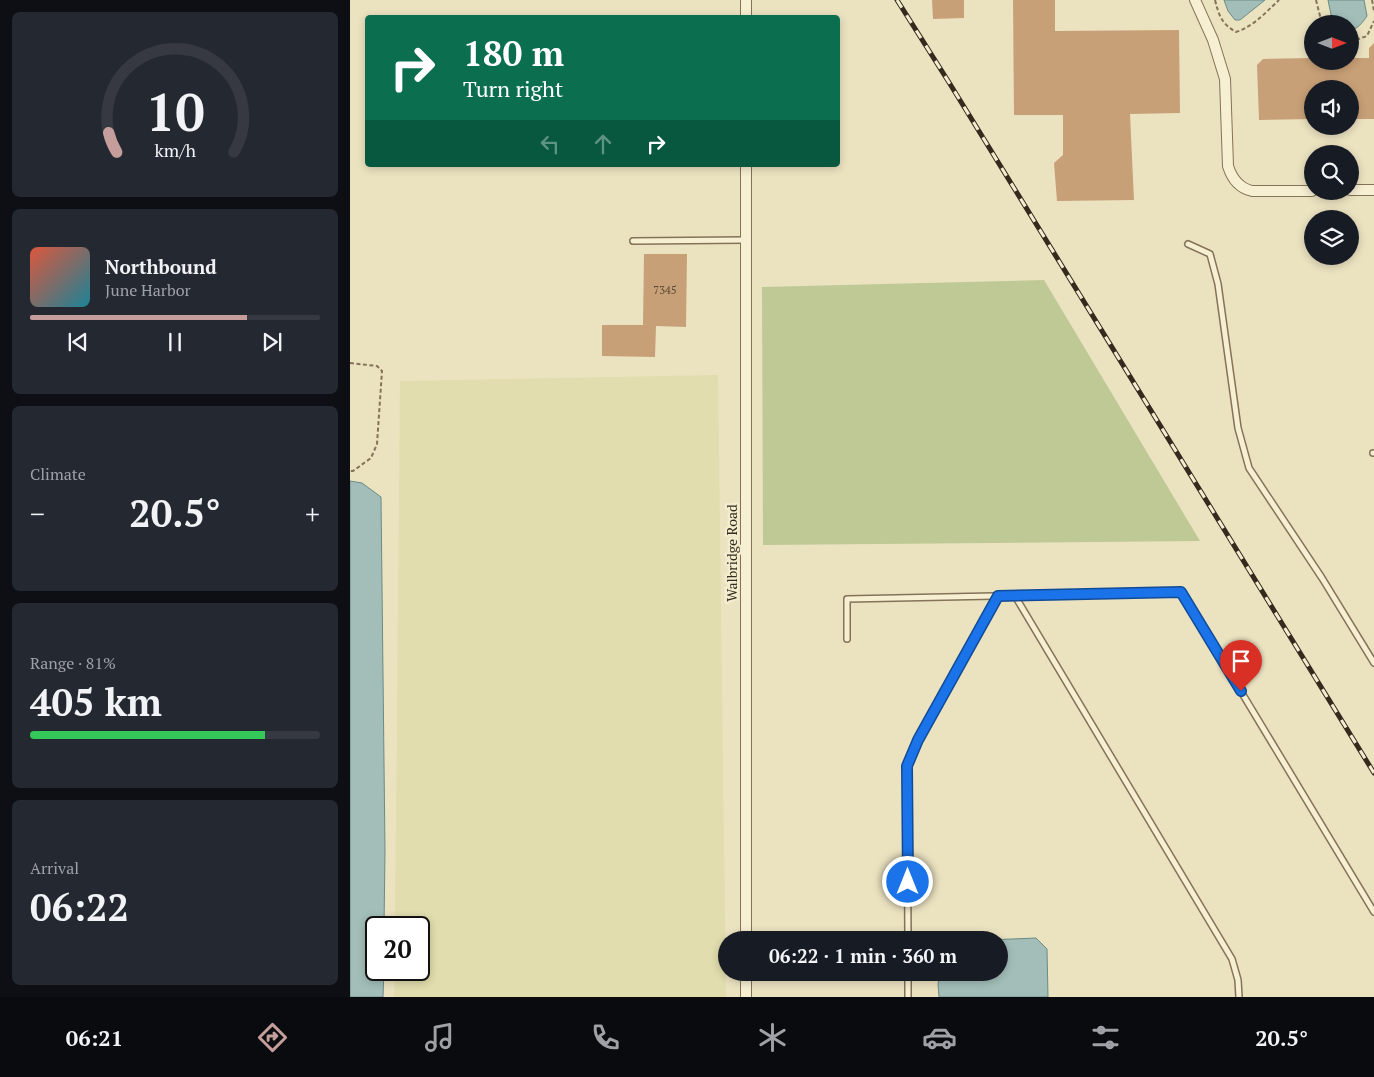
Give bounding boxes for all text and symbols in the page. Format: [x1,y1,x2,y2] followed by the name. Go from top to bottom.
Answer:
[1304,15,1359,70] north arrow
[1304,15,1359,265] map controls
[463,30,564,76] text: 180 m
[380,35,445,100] icon: right
[463,74,563,103] text: Turn right
[146,77,204,146] text: 10
[1304,80,1359,135] button: sound
[536,130,564,158] icon: left
[589,130,617,158] icon: ahead
[642,130,670,158] icon: right
[154,138,196,162] text: km/h
[1304,145,1359,200] button: search
[1304,210,1359,265] button: layers
[105,254,217,279] text: Northbound
[105,279,191,301] text: June Harbor
[653,283,677,297] house number: 7345
[64,328,92,356] icon: previous
[161,328,189,356] icon: pause
[258,328,286,356] icon: next
[30,463,86,485] text: Climate
[129,488,221,538] text: 20.5°
[30,495,45,532] text: −
[305,495,320,532] text: +
[722,504,741,602] street label: Walbridge Road
[1220,640,1262,691] pin
[1227,647,1255,675] icon: arrive
[30,652,116,674] text: Range · 81%
[30,677,162,727] text: 405 km
[881,855,933,907] position arrow
[30,857,79,879] text: Arrival
[30,882,129,932] text: 06:22
[365,916,430,981] speed limit sign: 20
[769,943,957,968] text: 06:22 · 1 min · 360 m
[255,1020,290,1055] icon: directions
[422,1020,457,1055] icon: music
[588,1020,623,1055] icon: phone
[755,1020,790,1055] icon: climate
[922,1020,957,1055] icon: car
[1088,1020,1123,1055] icon: filters
[66,1023,123,1052] text: 06:21
[1255,1023,1308,1052] text: 20.5°

